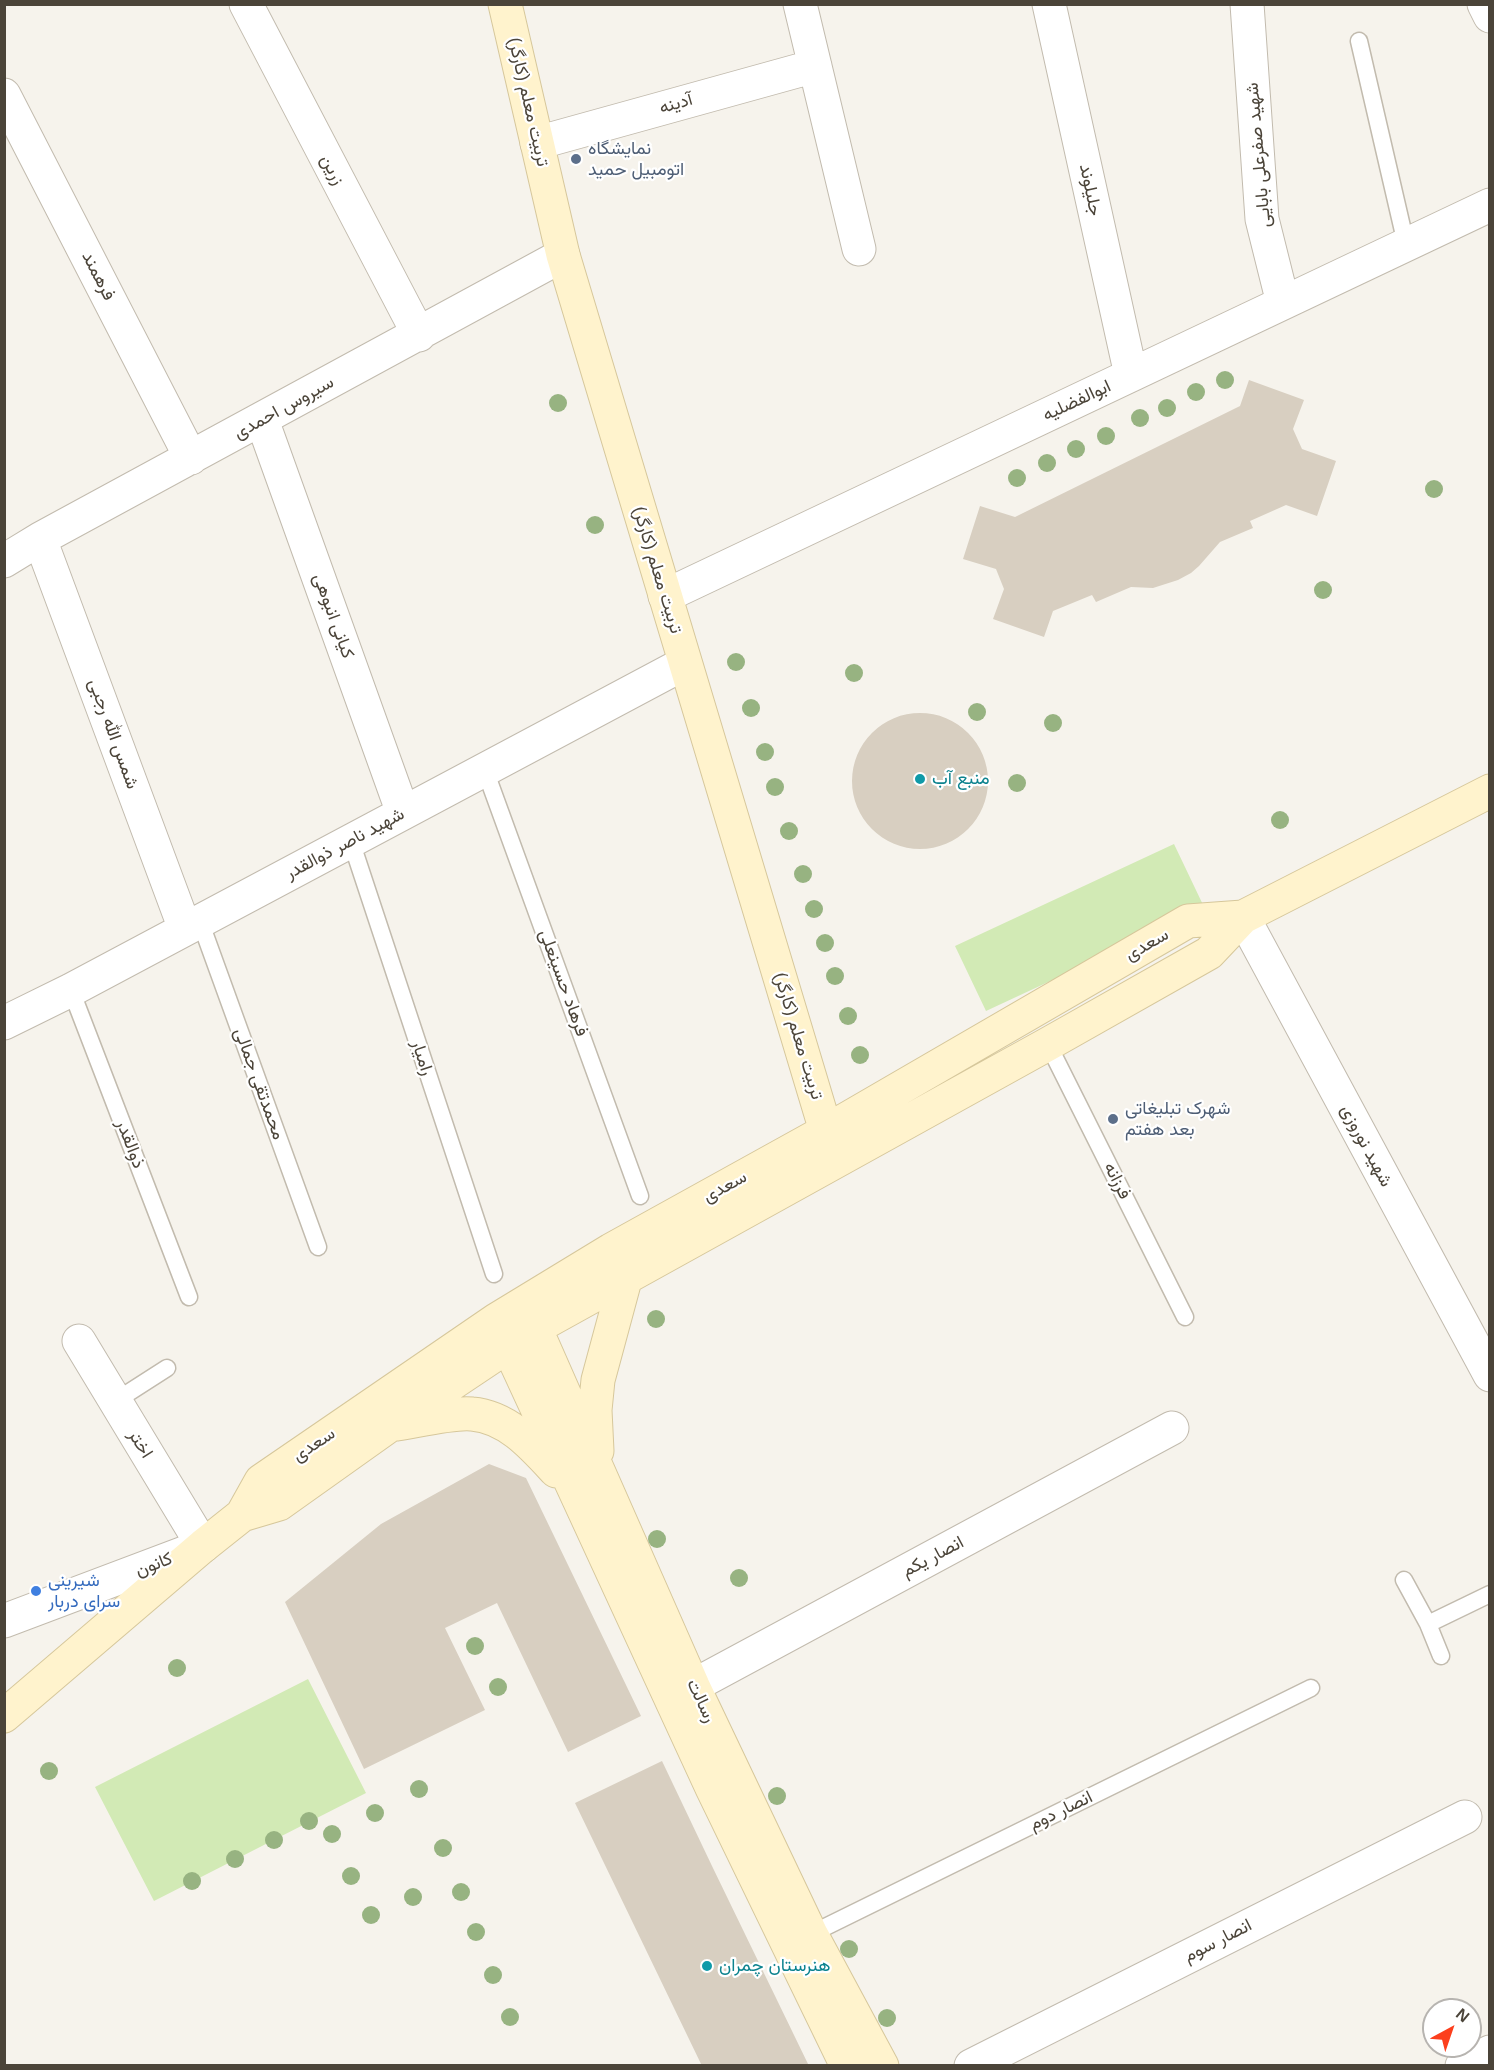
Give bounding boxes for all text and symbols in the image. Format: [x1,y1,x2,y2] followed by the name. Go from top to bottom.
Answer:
[503,35,553,169] street label: تربیت معلم (کارگر)
[1242,82,1276,228] street label: شهید صفرعلی بابایی
[657,89,695,119] street label: آدینه
[588,138,684,180] place label: نمایشگاه اتومبیل حمید
[315,151,349,189] street label: زرین
[569,152,583,166] marker: نمایشگاه اتومبیل حمید
[1074,162,1106,218] street label: جلیلوند
[77,248,119,304] street label: فرهمند
[230,372,338,444] street label: سیروس احمدی
[1039,376,1115,426] street label: ابوالفضلیه
[627,504,687,636] street label: تربیت معلم (کارگر)
[308,571,358,661] street label: کیانی انبوهی
[83,676,143,792] street label: شمس الله رجبی
[932,768,990,790] place label: منبع آب
[913,772,927,786] marker: منبع آب
[282,804,408,884] street label: شهید ناصر ذوالقدر
[1121,924,1173,966] street label: سعدی
[534,927,592,1039] street label: فرهاد حسینعلی
[768,970,828,1102] street label: تربیت معلم (کارگر)
[229,1025,289,1143] street label: محمدتقی جمالی
[406,1037,438,1079] street label: رامیار
[1125,1098,1230,1140] place label: شهرک تبلیغاتی بعد هفتم
[1335,1101,1397,1191] street label: شهید نوروزی
[1106,1112,1120,1126] marker: شهرک تبلیغاتی بعد هفتم
[111,1116,149,1172] street label: ذوالقدر
[1099,1159,1135,1203] street label: فرزانه
[699,1166,751,1208] street label: سعدی
[289,1423,339,1467] street label: سعدی
[123,1426,157,1462] street label: اختر
[898,1532,968,1582] street label: انصار یکم
[132,1548,176,1582] street label: کانون
[48,1570,120,1612] place label: شیرینی سرای دربار
[29,1584,43,1598] marker: شیرینی سرای دربار
[682,1676,720,1726] street label: رسالت
[1026,1786,1096,1836] street label: انصار دوم
[1180,1915,1256,1967] street label: انصار سوم
[719,1955,831,1977] place label: هنرستان چمران
[700,1959,714,1973] marker: هنرستان چمران
[1422,1998,1482,2058] north arrow
[1453,2005,1472,2026] text: N

